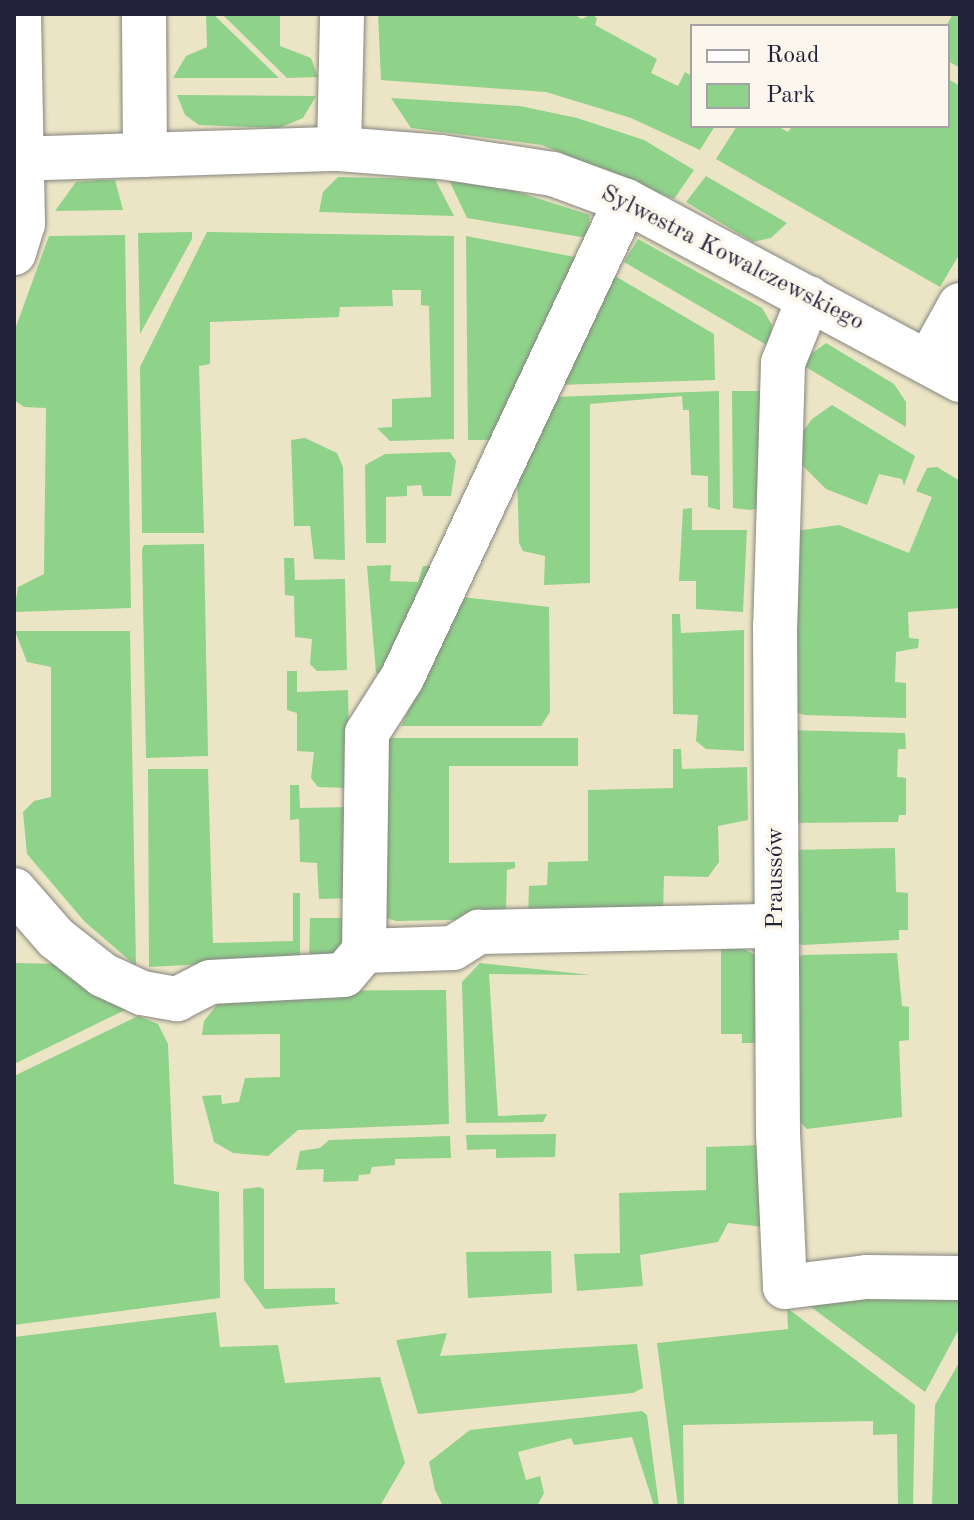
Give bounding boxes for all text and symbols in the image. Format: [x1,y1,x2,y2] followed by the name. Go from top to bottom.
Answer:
[690,24,950,128] legend
[766,44,819,68] text: Road
[766,84,815,108] text: Park
[596,180,868,338] street label: Sylwestra Kowalczewskiego
[763,827,791,929] street label: Praussów

